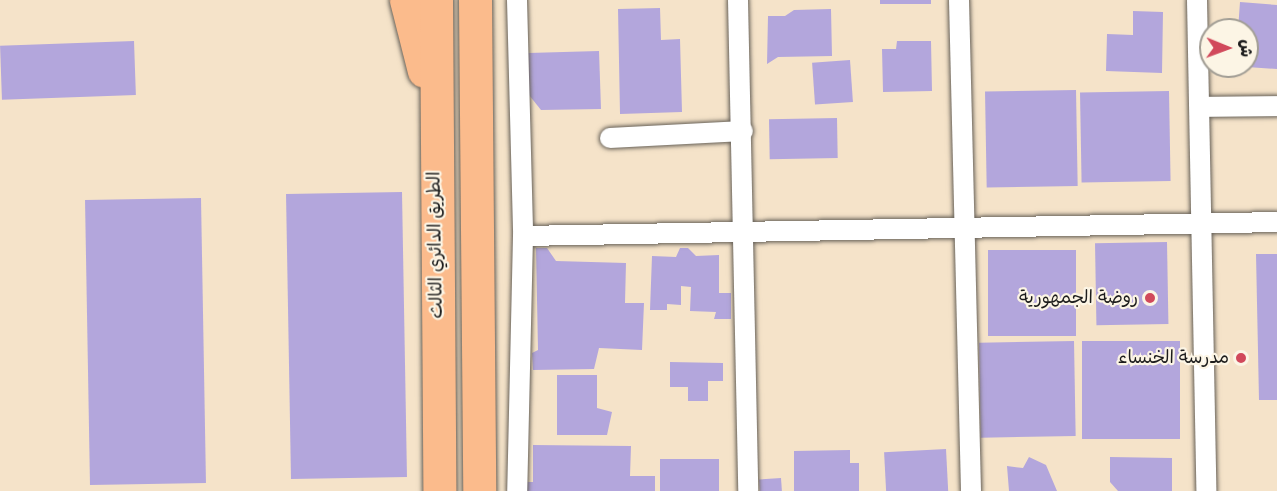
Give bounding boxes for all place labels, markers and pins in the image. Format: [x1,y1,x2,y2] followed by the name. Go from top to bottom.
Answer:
[1019,287,1138,309] place label: روضة الجمهورية
[1143,291,1157,305] marker: روضة الجمهورية
[1118,347,1229,369] place label: مدرسة الخنساء
[1234,351,1248,365] marker: مدرسة الخنساء

